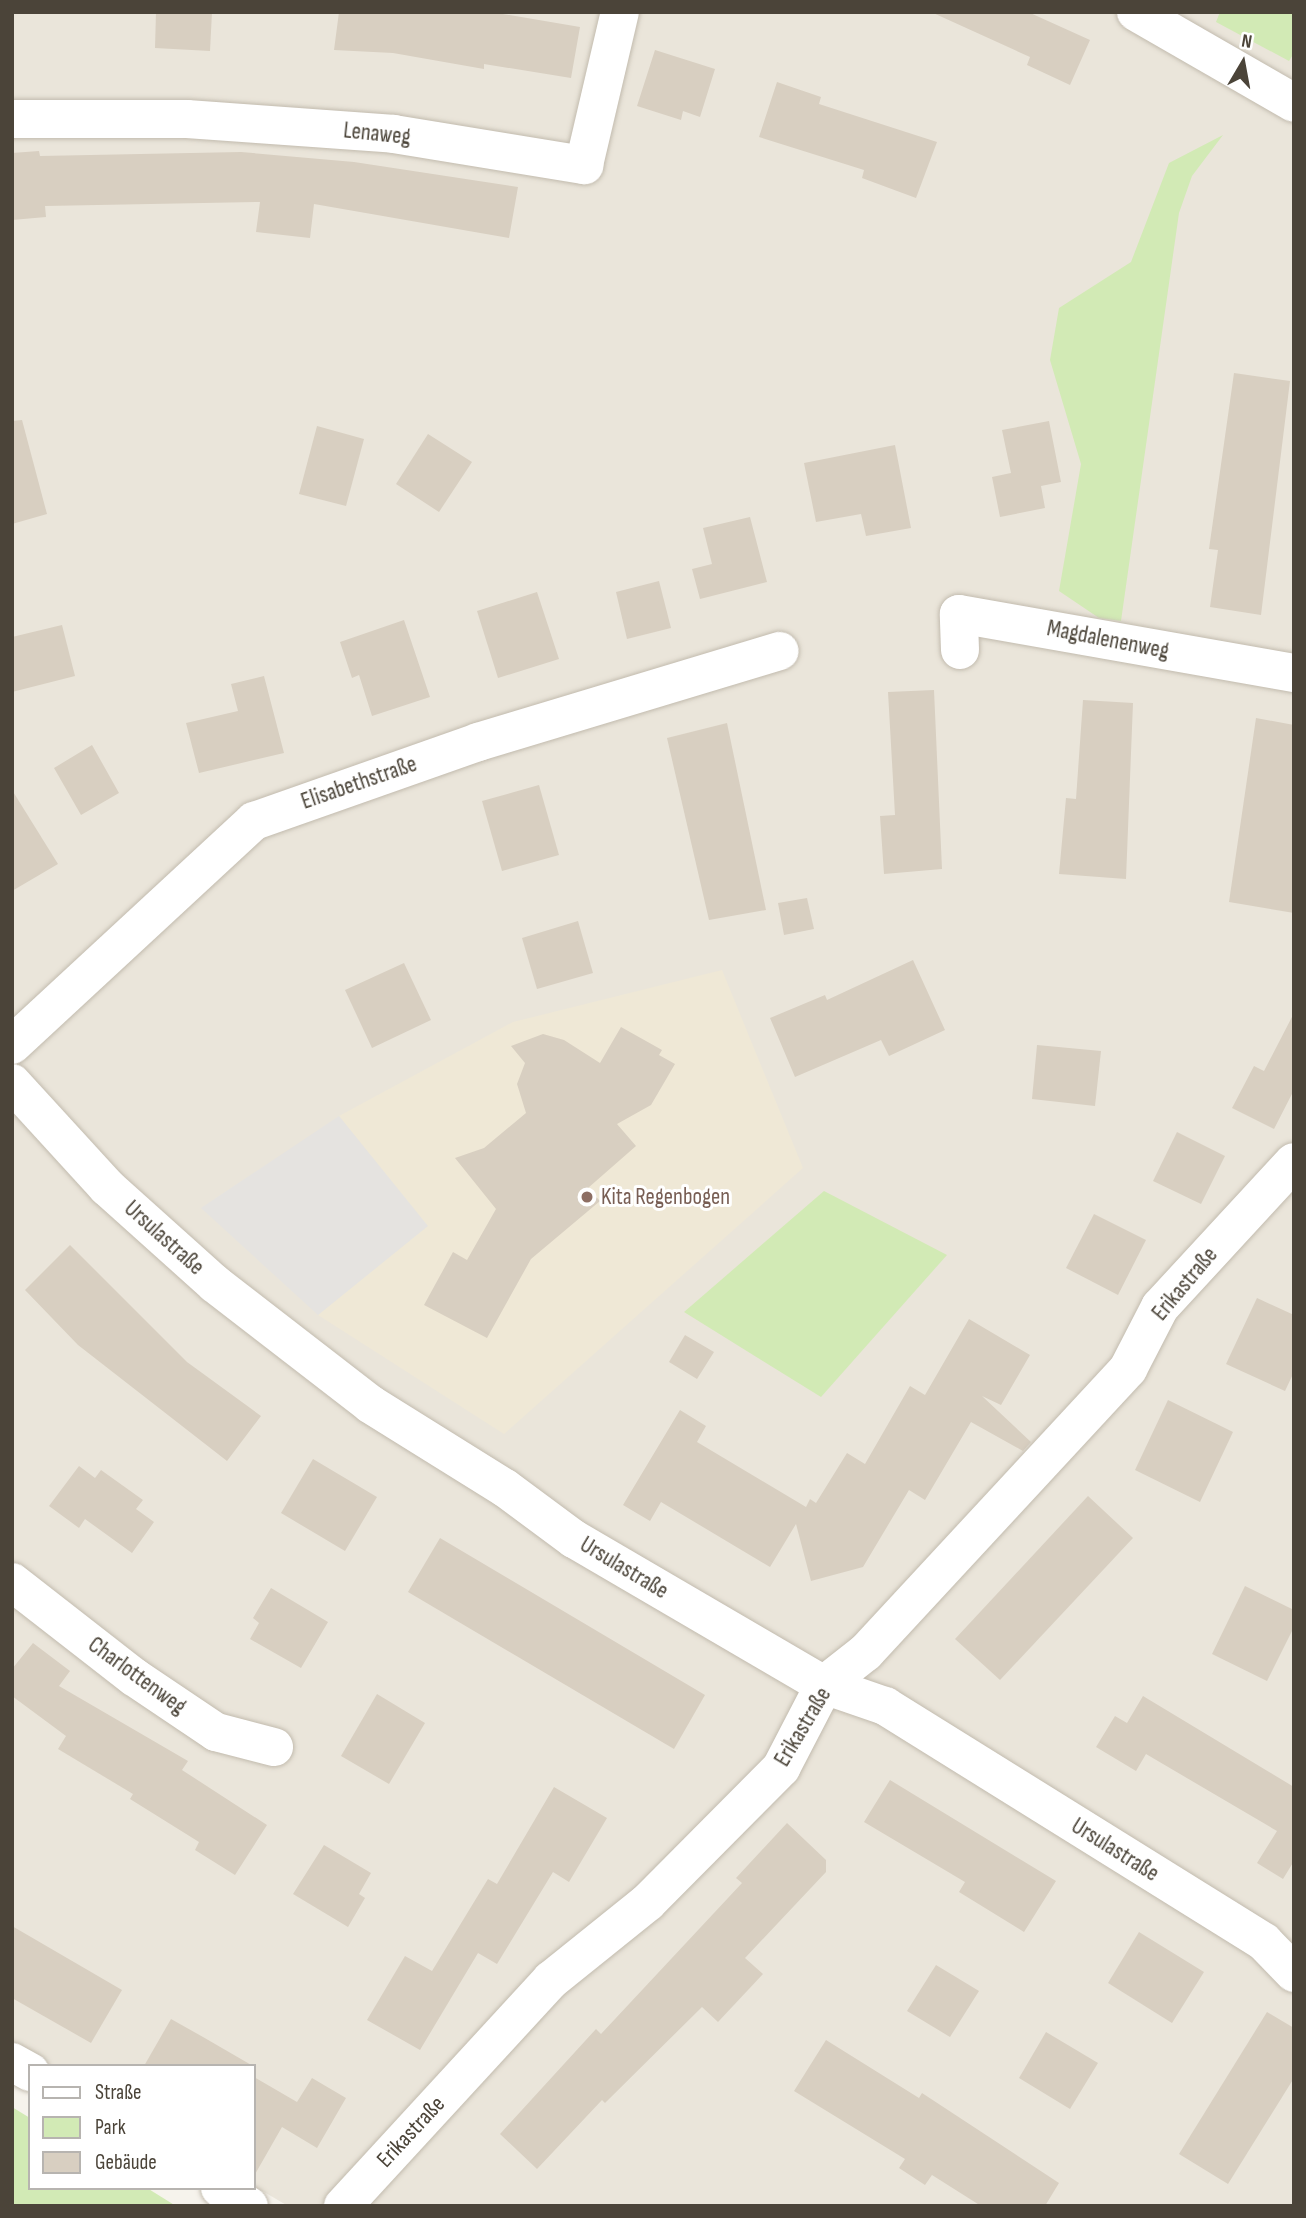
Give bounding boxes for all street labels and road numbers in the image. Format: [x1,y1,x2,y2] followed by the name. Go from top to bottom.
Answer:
[342,117,412,151] street label: Lenaweg
[1045,615,1171,665] street label: Magdalenenweg
[298,750,420,816] street label: Elisabethstraße
[118,1195,210,1281] street label: Ursulastraße
[1146,1242,1224,1326] street label: Erikastraße
[575,1531,673,1605] street label: Ursulastraße
[83,1631,191,1721] street label: Charlottenweg
[769,1682,837,1772] street label: Erikastraße
[1066,1812,1164,1888] street label: Ursulastraße
[371,2091,451,2173] street label: Erikastraße

